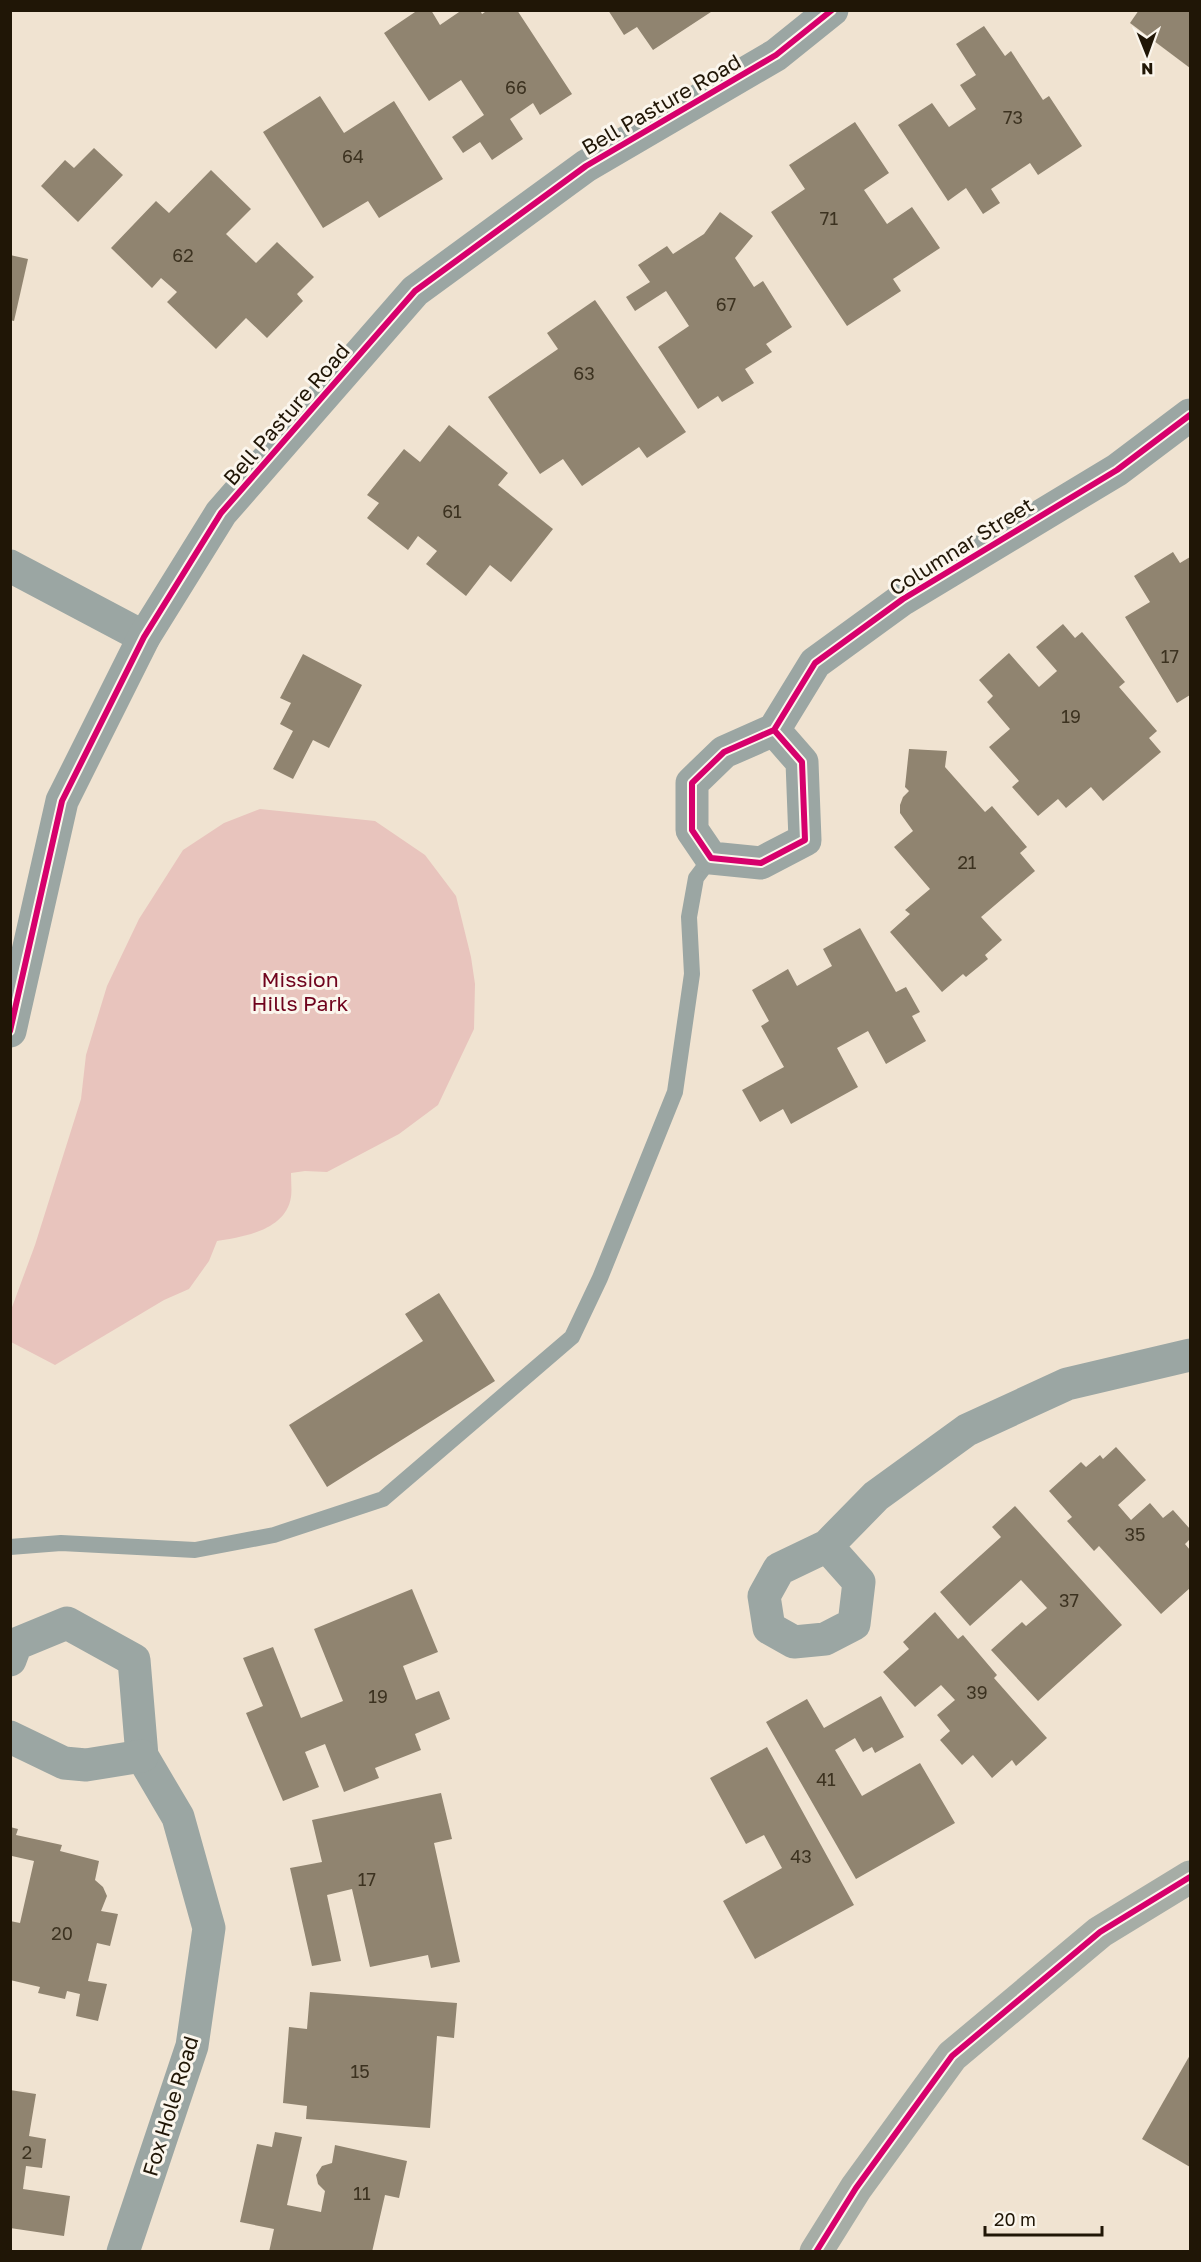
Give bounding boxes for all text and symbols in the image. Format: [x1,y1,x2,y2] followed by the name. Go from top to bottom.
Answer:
[1117,24,1177,84] north arrow
[577,48,745,160] street label: Bell Pasture Road
[1141,59,1154,79] text: N
[505,76,527,98] house number: 66
[1003,106,1023,128] house number: 73
[342,145,364,167] house number: 64
[820,207,838,229] house number: 71
[172,244,194,266] house number: 62
[716,293,736,315] house number: 67
[217,338,355,490] street label: Bell Pasture Road
[573,362,595,384] house number: 63
[884,491,1038,601] street label: Columnar Street
[442,500,462,522] house number: 61
[1161,645,1179,667] house number: 17
[1061,705,1081,727] house number: 19
[957,851,977,873] house number: 21
[252,966,349,1016] park label: Mission Hills Park
[1125,1523,1145,1545] house number: 35
[1059,1589,1079,1611] house number: 37
[966,1681,988,1703] house number: 39
[368,1685,388,1707] house number: 19
[816,1768,836,1790] house number: 41
[790,1845,812,1867] house number: 43
[358,1868,376,1890] house number: 17
[51,1922,73,1944] house number: 20
[136,2033,204,2179] street label: Fox Hole Road
[350,2060,370,2082] house number: 15
[22,2141,32,2163] house number: 2
[353,2182,371,2204] house number: 11
[985,2199,1102,2237] scale bar
[994,2208,1036,2230] text: 20 m

